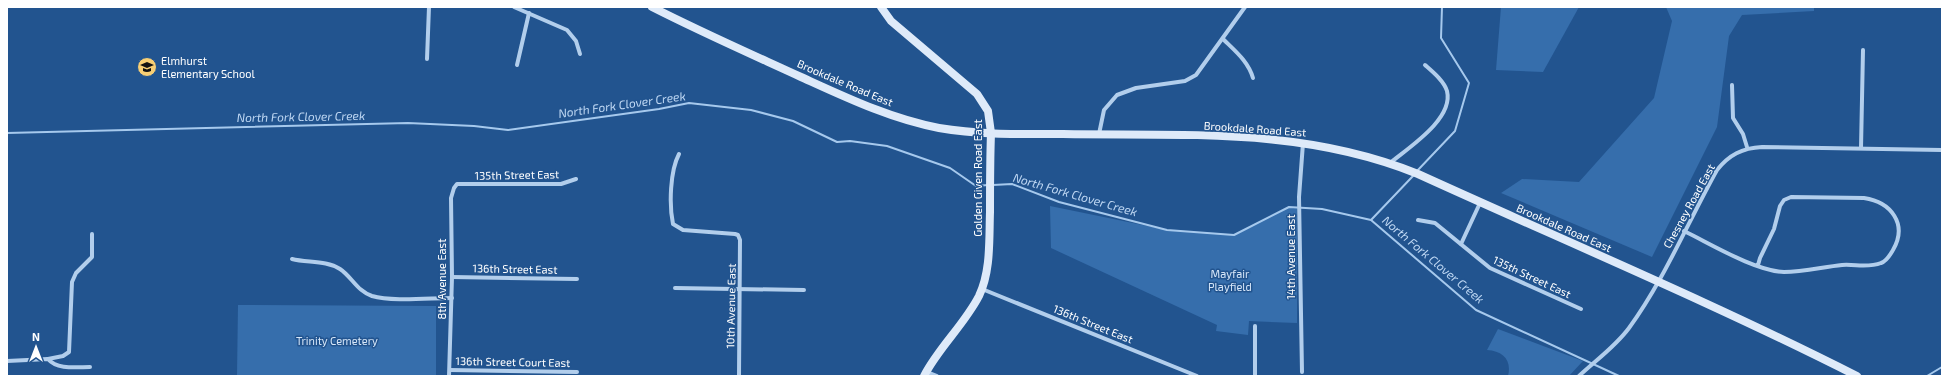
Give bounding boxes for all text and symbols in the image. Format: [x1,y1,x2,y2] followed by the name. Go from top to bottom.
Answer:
[161,54,255,80] place label: Elmhurst Elementary School
[136,56,158,78] school or university icon: Elmhurst Elementary School
[795,56,895,109] street label: Brookdale Road East
[557,88,686,120] water label: North Fork Clover Creek
[237,108,365,124] water label: North Fork Clover Creek
[1203,118,1307,139] street label: Brookdale Road East
[971,119,984,237] street label: Golden Given Road East
[1660,161,1717,250] street label: Chesney Road East
[475,167,559,182] street label: 135th Street East
[1012,170,1139,218] water label: North Fork Clover Creek
[1515,201,1614,254] street label: Brookdale Road East
[1380,213,1487,306] water label: North Fork Clover Creek
[1284,214,1297,300] street label: 14th Avenue East
[435,239,448,319] street label: 8th Avenue East
[1491,253,1573,300] street label: 135th Street East
[472,261,558,276] street label: 136th Street East
[723,263,738,349] street label: 10th Avenue East
[1208,267,1252,293] park label: Mayfair Playfield
[1051,302,1135,345] street label: 136th Street East
[16,327,56,367] north arrow
[32,330,40,343] text: N
[296,334,378,347] park label: Trinity Cemetery
[456,354,570,369] street label: 136th Street Court East

